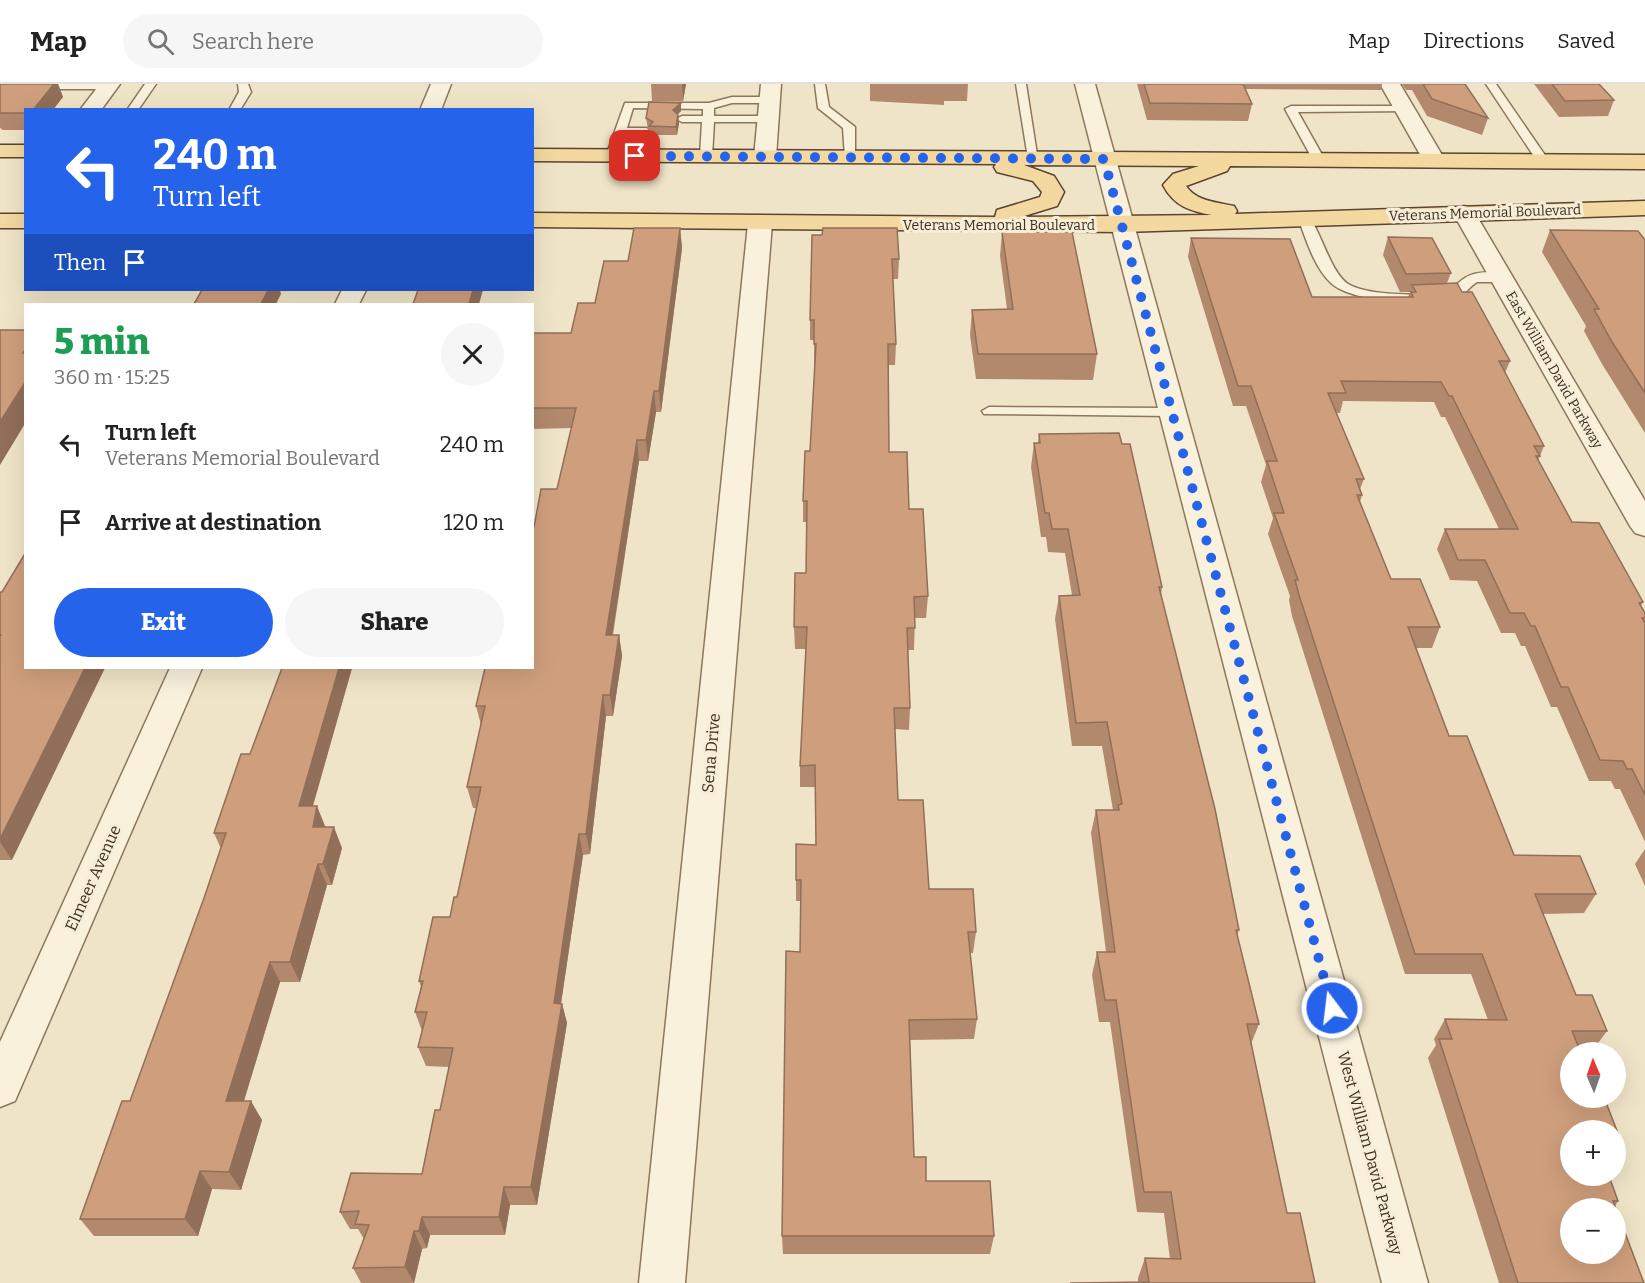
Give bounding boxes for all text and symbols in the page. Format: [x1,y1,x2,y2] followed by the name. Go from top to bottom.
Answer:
[123,14,543,68] search box
[30,25,87,58] text: Map
[144,25,177,58] icon: search
[192,28,314,55] text: Search here
[1348,28,1390,54] text: Map
[1423,28,1524,54] text: Directions
[1557,28,1615,54] text: Saved
[153,130,277,180] text: 240 m
[609,130,660,181] pin
[54,132,132,210] icon: left
[618,139,651,172] icon: arrive
[153,181,261,213] text: Turn left
[1389,201,1581,225] street label: Veterans Memorial Boulevard
[903,217,1095,234] street label: Veterans Memorial Boulevard
[118,246,151,279] icon: arrive
[54,249,106,276] text: Then
[1502,288,1606,452] street label: East William David Parkway
[54,320,150,364] text: 5 min
[441,323,504,386] button: close
[54,365,170,389] text: 360 m · 15:25
[105,419,197,446] text: Turn left
[54,428,87,461] icon: left
[440,431,504,458] text: 240 m
[105,446,380,470] text: Veterans Memorial Boulevard
[54,506,87,539] icon: arrive
[105,509,321,536] text: Arrive at destination
[444,509,504,536] text: 120 m
[54,588,273,657] button: Exit
[285,588,504,657] button: Share
[698,712,724,794] street label: Sena Drive
[61,822,125,934] street label: Elmeer Avenue
[1300,976,1364,1040] position arrow
[1560,1042,1626,1108] north arrow
[1560,1042,1626,1264] map controls
[1334,1049,1406,1257] street label: West William David Parkway
[1560,1120,1626,1186] button: +
[1560,1198,1626,1264] button: −

